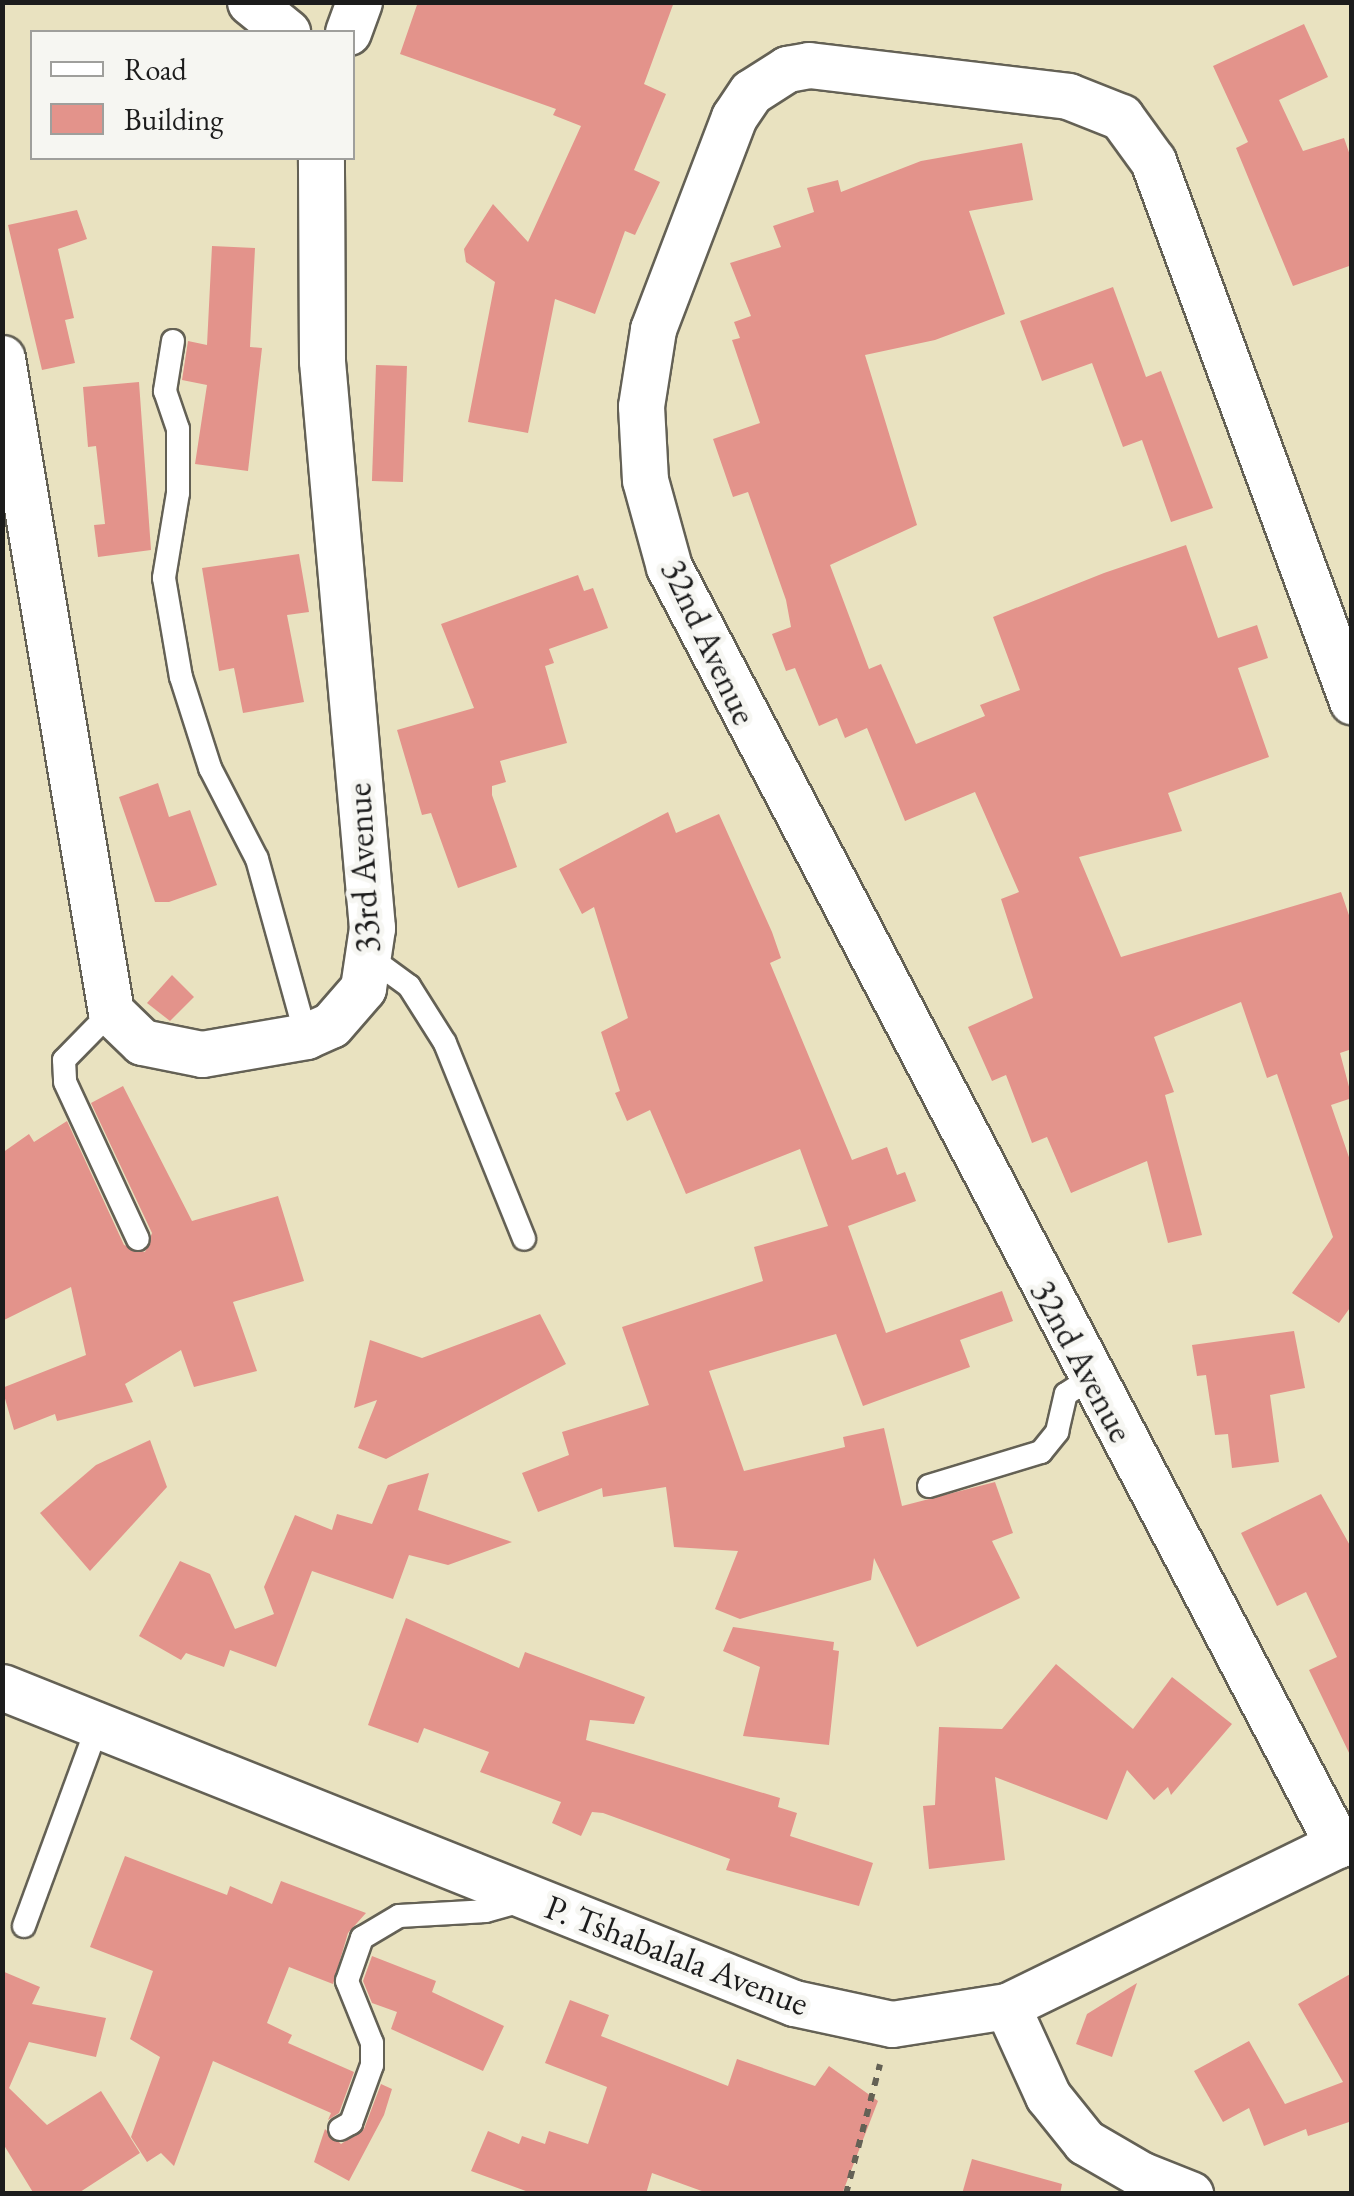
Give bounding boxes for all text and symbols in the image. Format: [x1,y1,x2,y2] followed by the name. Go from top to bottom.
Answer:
[30,30,355,160] legend
[124,50,187,89] text: Road
[124,100,223,139] text: Building
[653,553,765,731] street label: 32nd Avenue
[338,782,388,954] street label: 33rd Avenue
[1022,1273,1142,1449] street label: 32nd Avenue
[539,1885,815,2025] street label: P. Tshabalala Avenue

